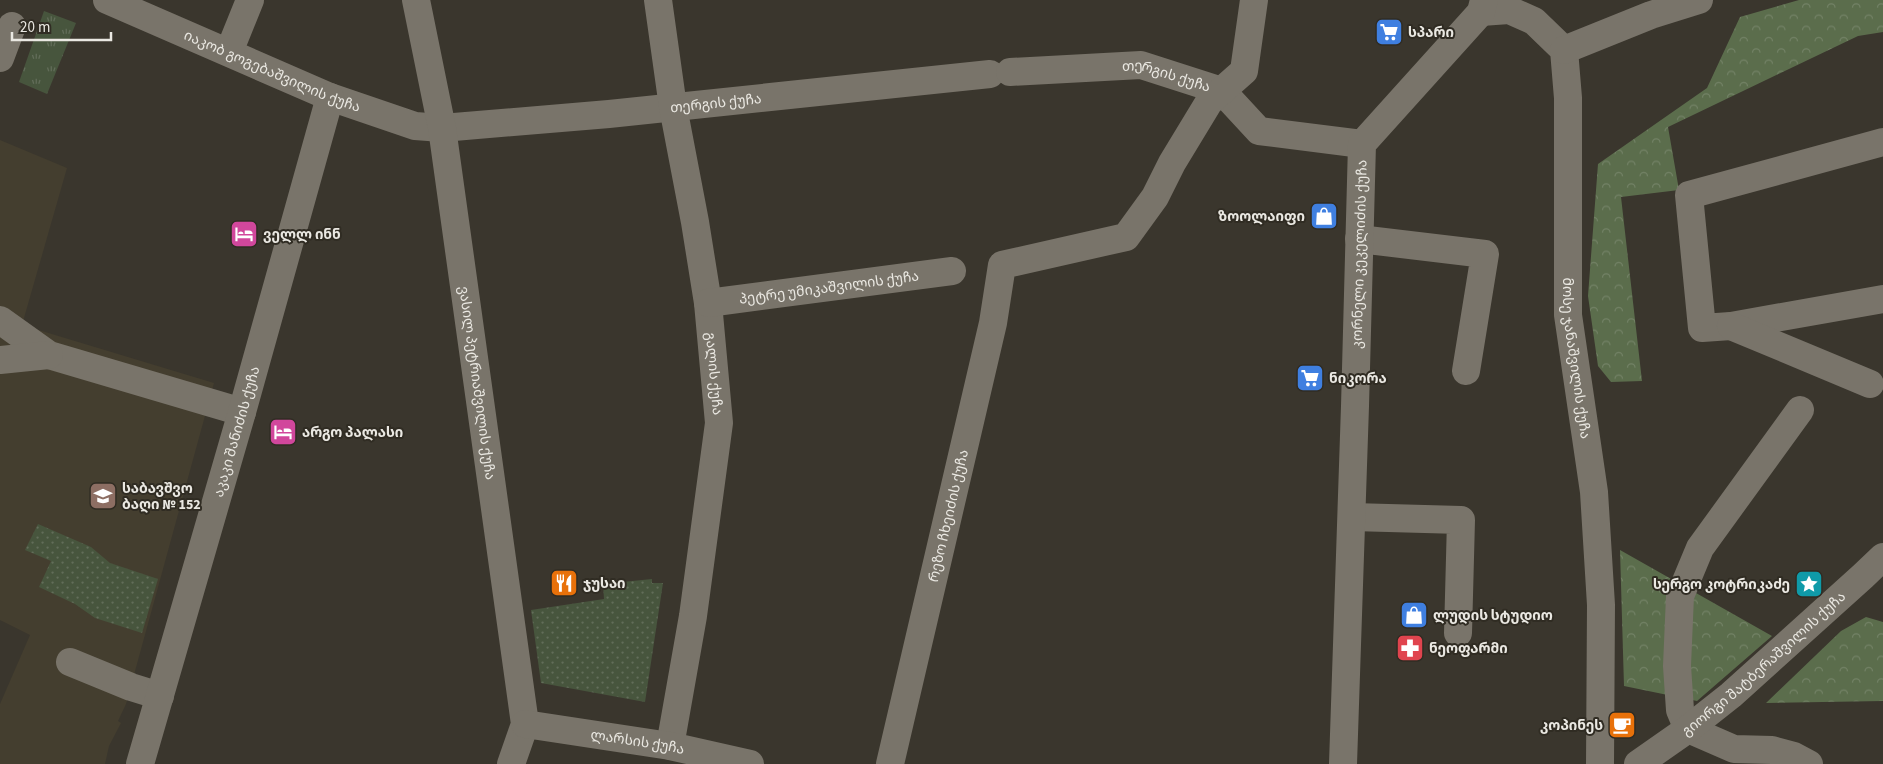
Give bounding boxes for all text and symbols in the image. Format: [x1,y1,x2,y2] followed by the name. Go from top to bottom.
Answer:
[12,10,111,42] scale bar
[20,17,50,38] text: 20 m
[1374,17,1404,47] supermarket icon: სპარი
[1408,23,1454,43] place label: სპარი
[181,26,363,118] street label: იაკობ გოგებაშვილის ქუჩა
[1122,56,1213,98] street label: თერგის ქუჩა
[669,89,763,119] street label: თერგის ქუჩა
[1348,159,1373,349] street label: კორნელი კეკელიძის ქუჩა
[1309,201,1339,231] shop icon: ზოოლაიფი
[1218,207,1305,227] place label: ზოოლაიფი
[229,219,259,249] hotel icon: ველლ ინნ
[263,225,341,245] place label: ველლ ინნ
[738,266,920,310] street label: პეტრე უმიკაშვილის ქუჩა
[1557,278,1595,440] street label: მოსე ჯანაშვილის ქუჩა
[453,285,500,481] street label: ვასილ პეტრიაშვილის ქუჩა
[700,331,727,416] street label: გალის ქუჩა
[1295,363,1325,393] supermarket icon: ნიკორა
[209,364,265,500] street label: აკაკი შანიძის ქუჩა
[1329,369,1387,389] place label: ნიკორა
[268,417,298,447] hotel icon: არგო პალასი
[302,423,403,443] place label: არგო პალასი
[924,448,974,584] street label: რეზო ჩხეიძის ქუჩა
[122,479,201,515] place label: საბავშვო ბაღი № 152
[88,481,118,511] school or university icon: საბავშვო ბაღი № 152
[549,568,579,598] restaurant icon: ჯუსაი
[1794,569,1824,599] place icon: სერგო კოტრიკაძე
[583,574,626,594] place label: ჯუსაი
[1653,575,1790,595] place label: სერგო კოტრიკაძე
[1678,587,1850,741] street label: გიორგი შატბერაშვილის ქუჩა
[1399,600,1429,630] shop icon: ლუდის სტუდიო
[1433,606,1553,626] place label: ლუდის სტუდიო
[1395,633,1425,663] pharmacy icon: ნეოფარმი
[1429,639,1508,659] place label: ნეოფარმი
[1607,710,1637,740] cafe icon: კოპინეს
[1540,716,1603,736] place label: კოპინეს
[589,725,686,760] street label: ლარსის ქუჩა

